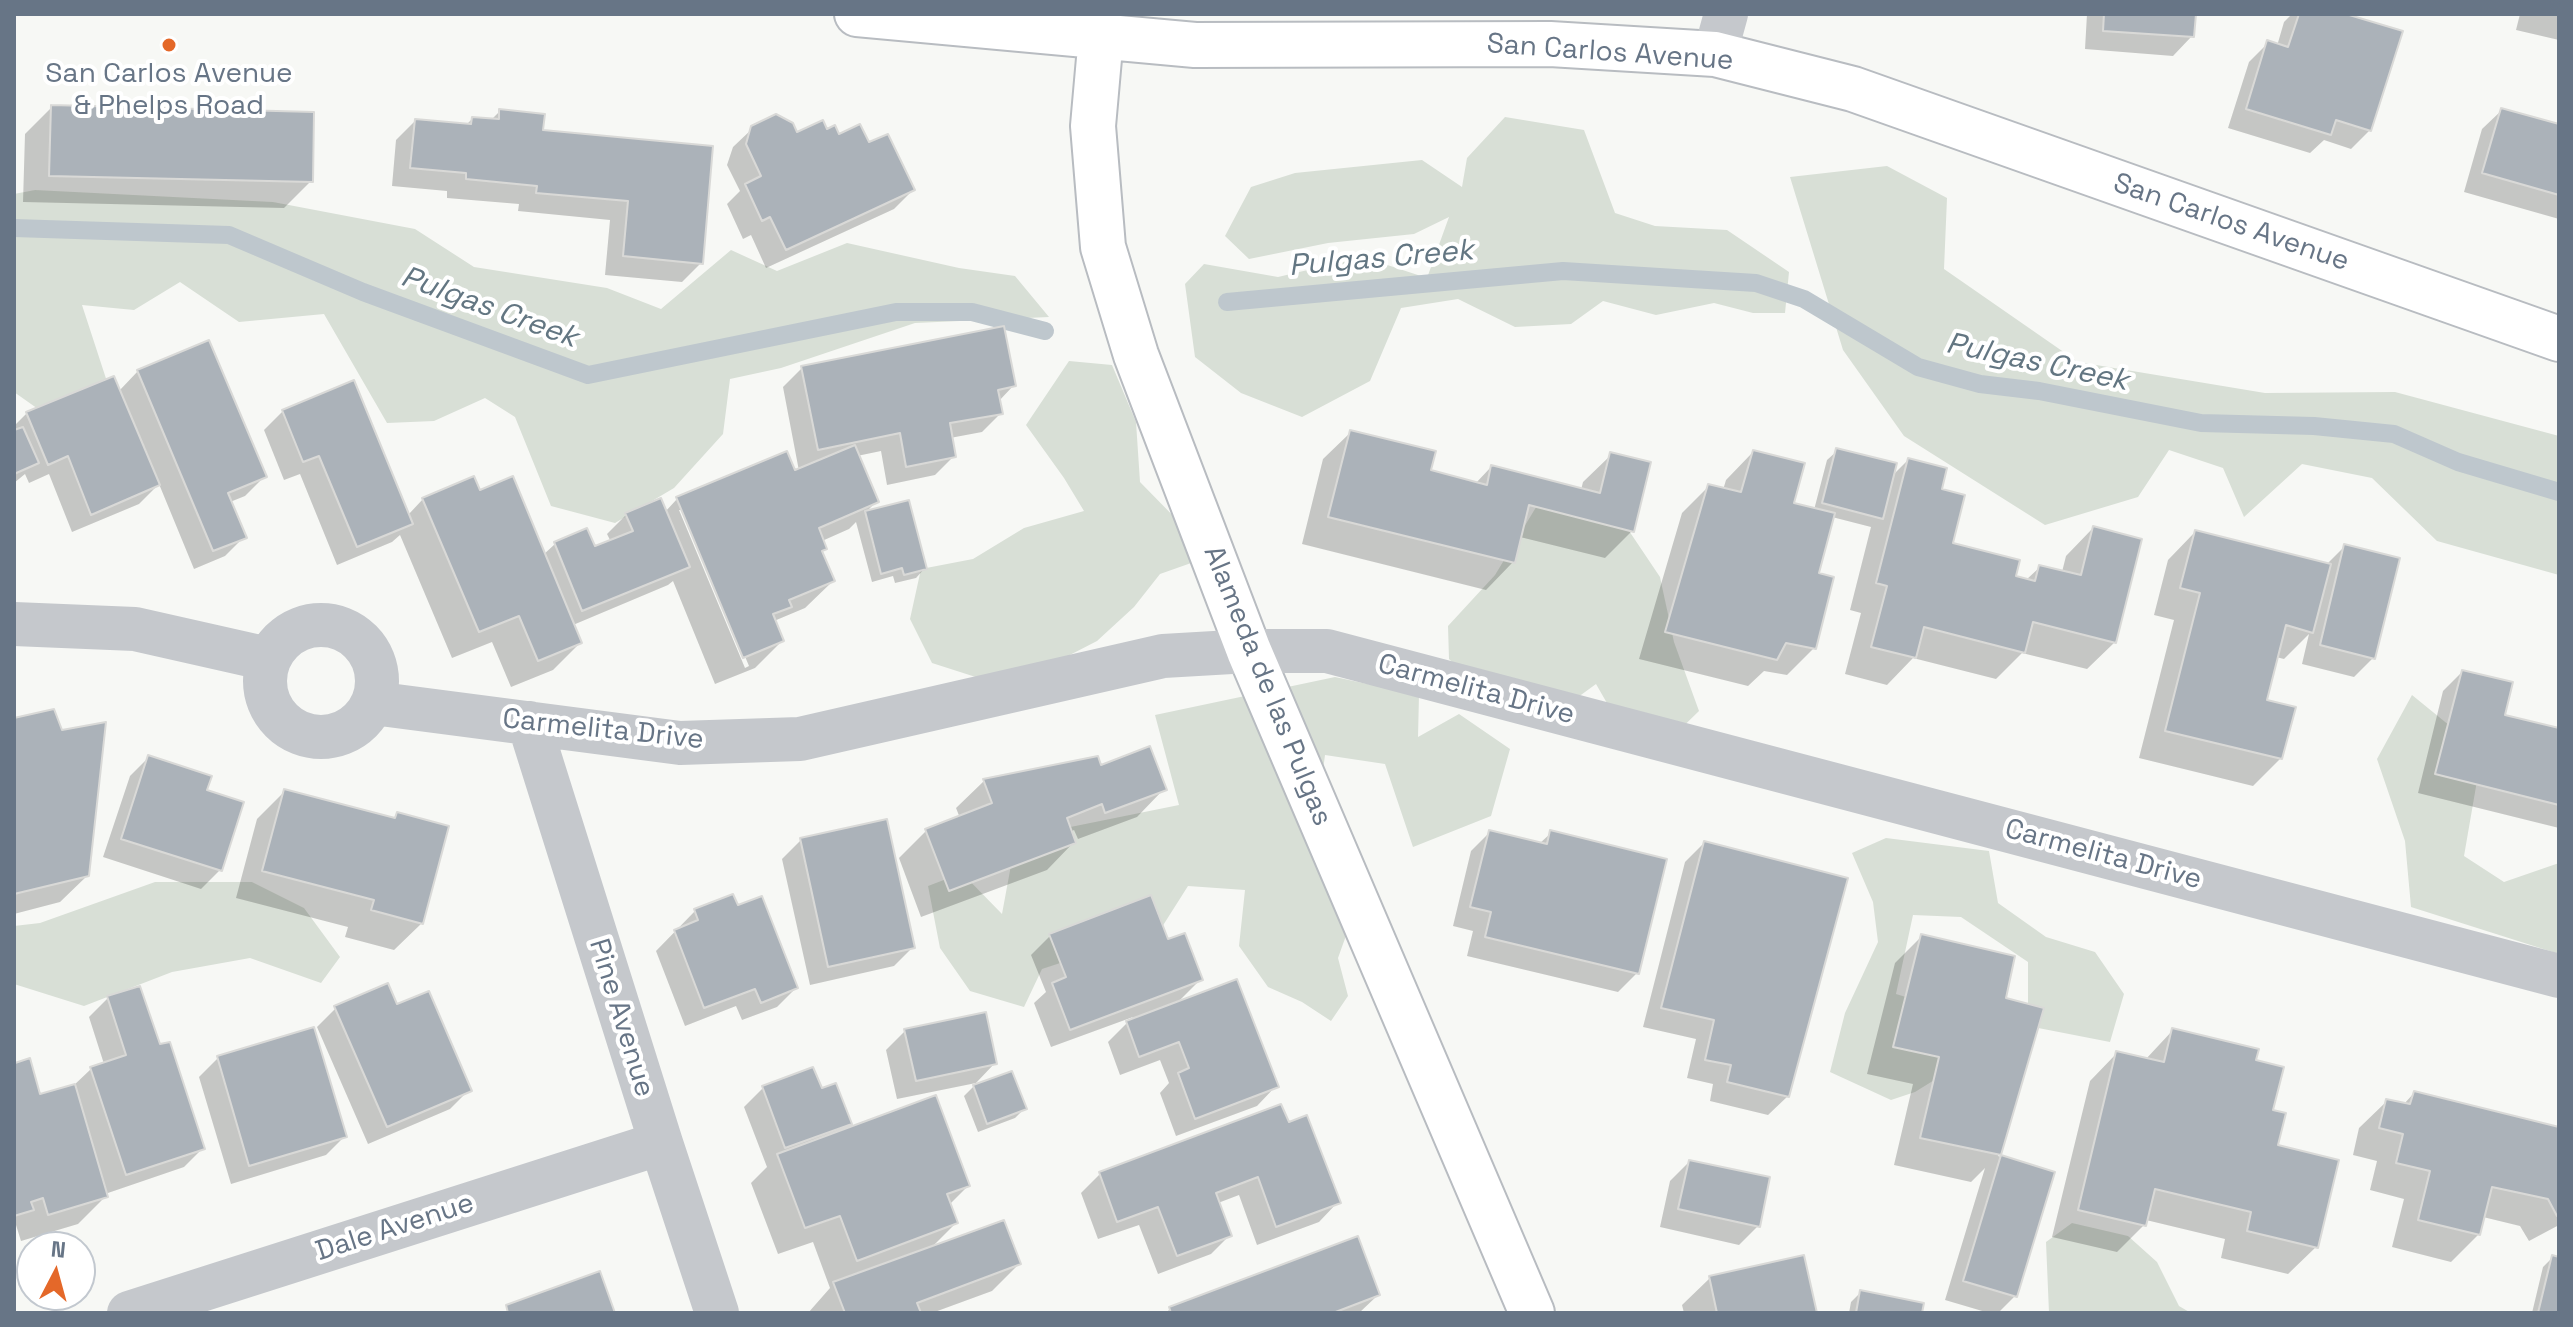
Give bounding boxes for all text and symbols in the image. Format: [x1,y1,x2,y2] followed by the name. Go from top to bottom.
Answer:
[1485,28,1735,78] street label: San Carlos Avenue
[160,36,178,54] marker: San Carlos Avenue & Phelps Road
[45,57,293,123] place label: San Carlos Avenue & Phelps Road
[2109,167,2353,279] street label: San Carlos Avenue
[1287,233,1475,285] water label: Pulgas Creek
[396,259,582,357] water label: Pulgas Creek
[1943,326,2131,400] water label: Pulgas Creek
[1195,541,1339,831] street label: Alameda de las Pulgas
[1374,648,1578,732] street label: Carmelita Drive
[501,703,705,757] street label: Carmelita Drive
[2001,813,2205,897] street label: Carmelita Drive
[581,935,661,1101] street label: Pine Avenue
[312,1187,478,1269] street label: Dale Avenue
[16,1231,96,1311] north arrow
[50,1234,67,1264] text: N

